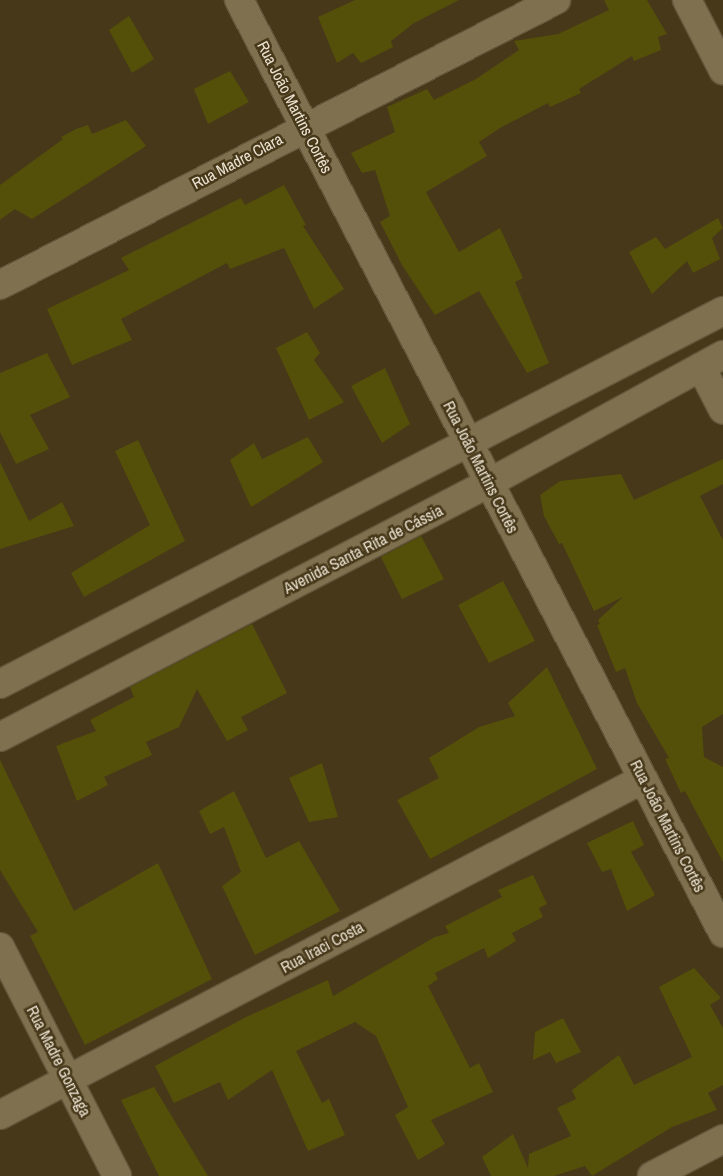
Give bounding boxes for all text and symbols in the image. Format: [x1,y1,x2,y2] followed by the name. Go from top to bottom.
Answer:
[253,38,337,176] street label: Rua João Martins Cortês
[188,129,286,193] street label: Rua Madre Clara
[439,398,523,536] street label: Rua João Martins Cortês
[280,500,446,598] street label: Avenida Santa Rita de Cássia
[626,757,710,895] street label: Rua João Martins Cortês
[277,917,367,977] street label: Rua Iraci Costa
[23,1002,95,1120] street label: Rua Madre Gonzaga

